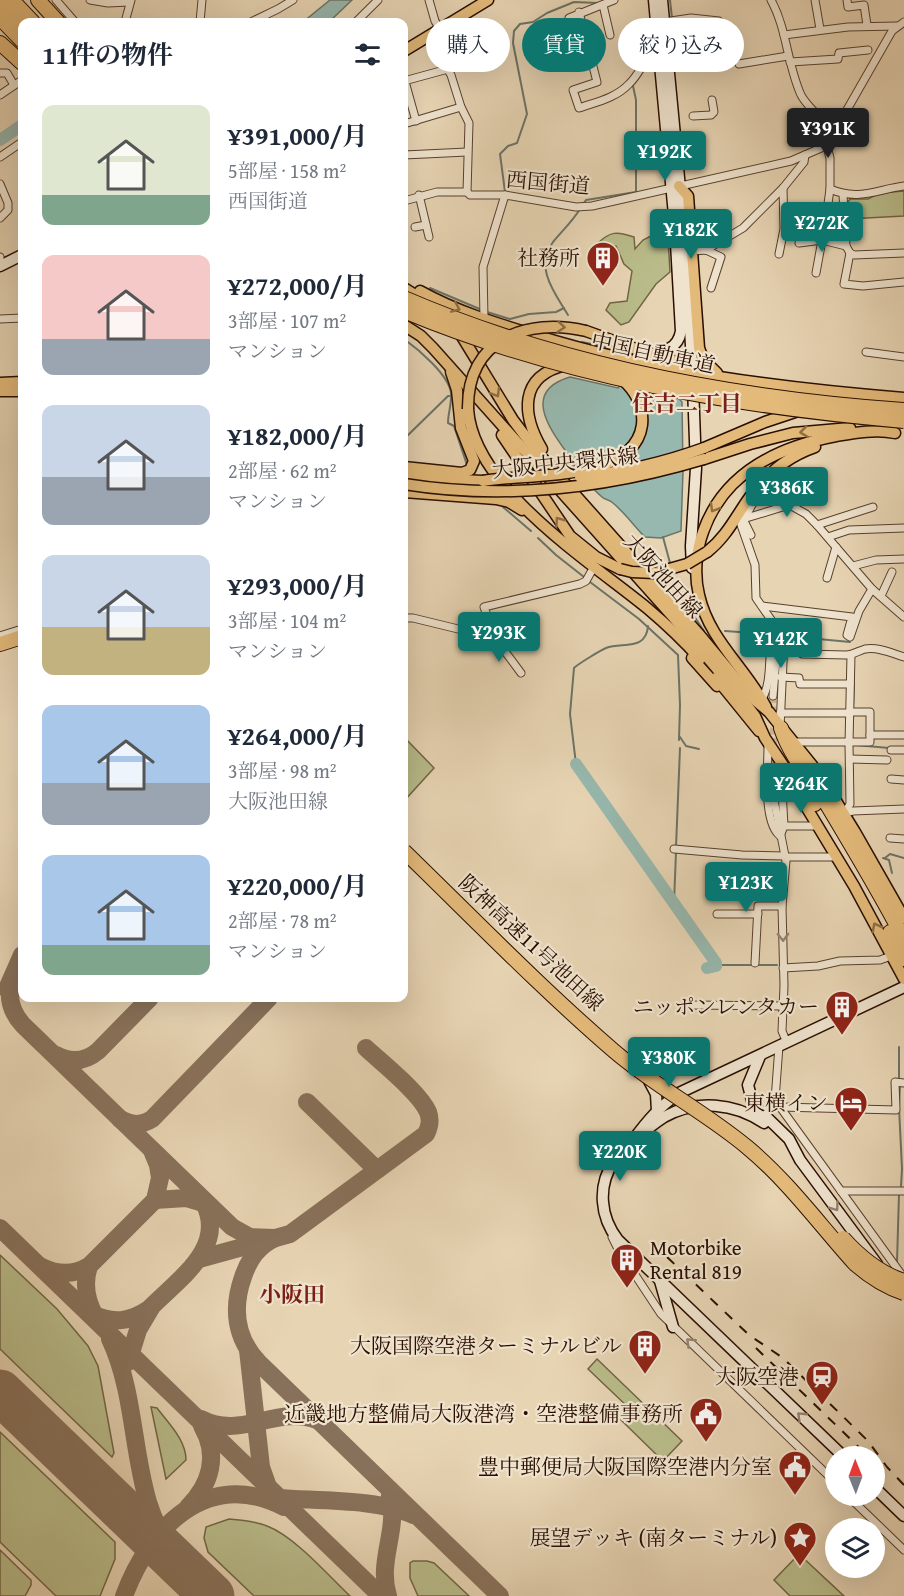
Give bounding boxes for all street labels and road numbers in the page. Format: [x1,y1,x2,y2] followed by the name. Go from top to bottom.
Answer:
[505,163,591,202] street label: 西国街道
[588,324,718,381] street label: 中国自動車道
[490,439,640,486] street label: 大阪中央環状線
[617,526,710,625] street label: 大阪池田線
[452,867,611,1018] street label: 阪神高速11号池田線

